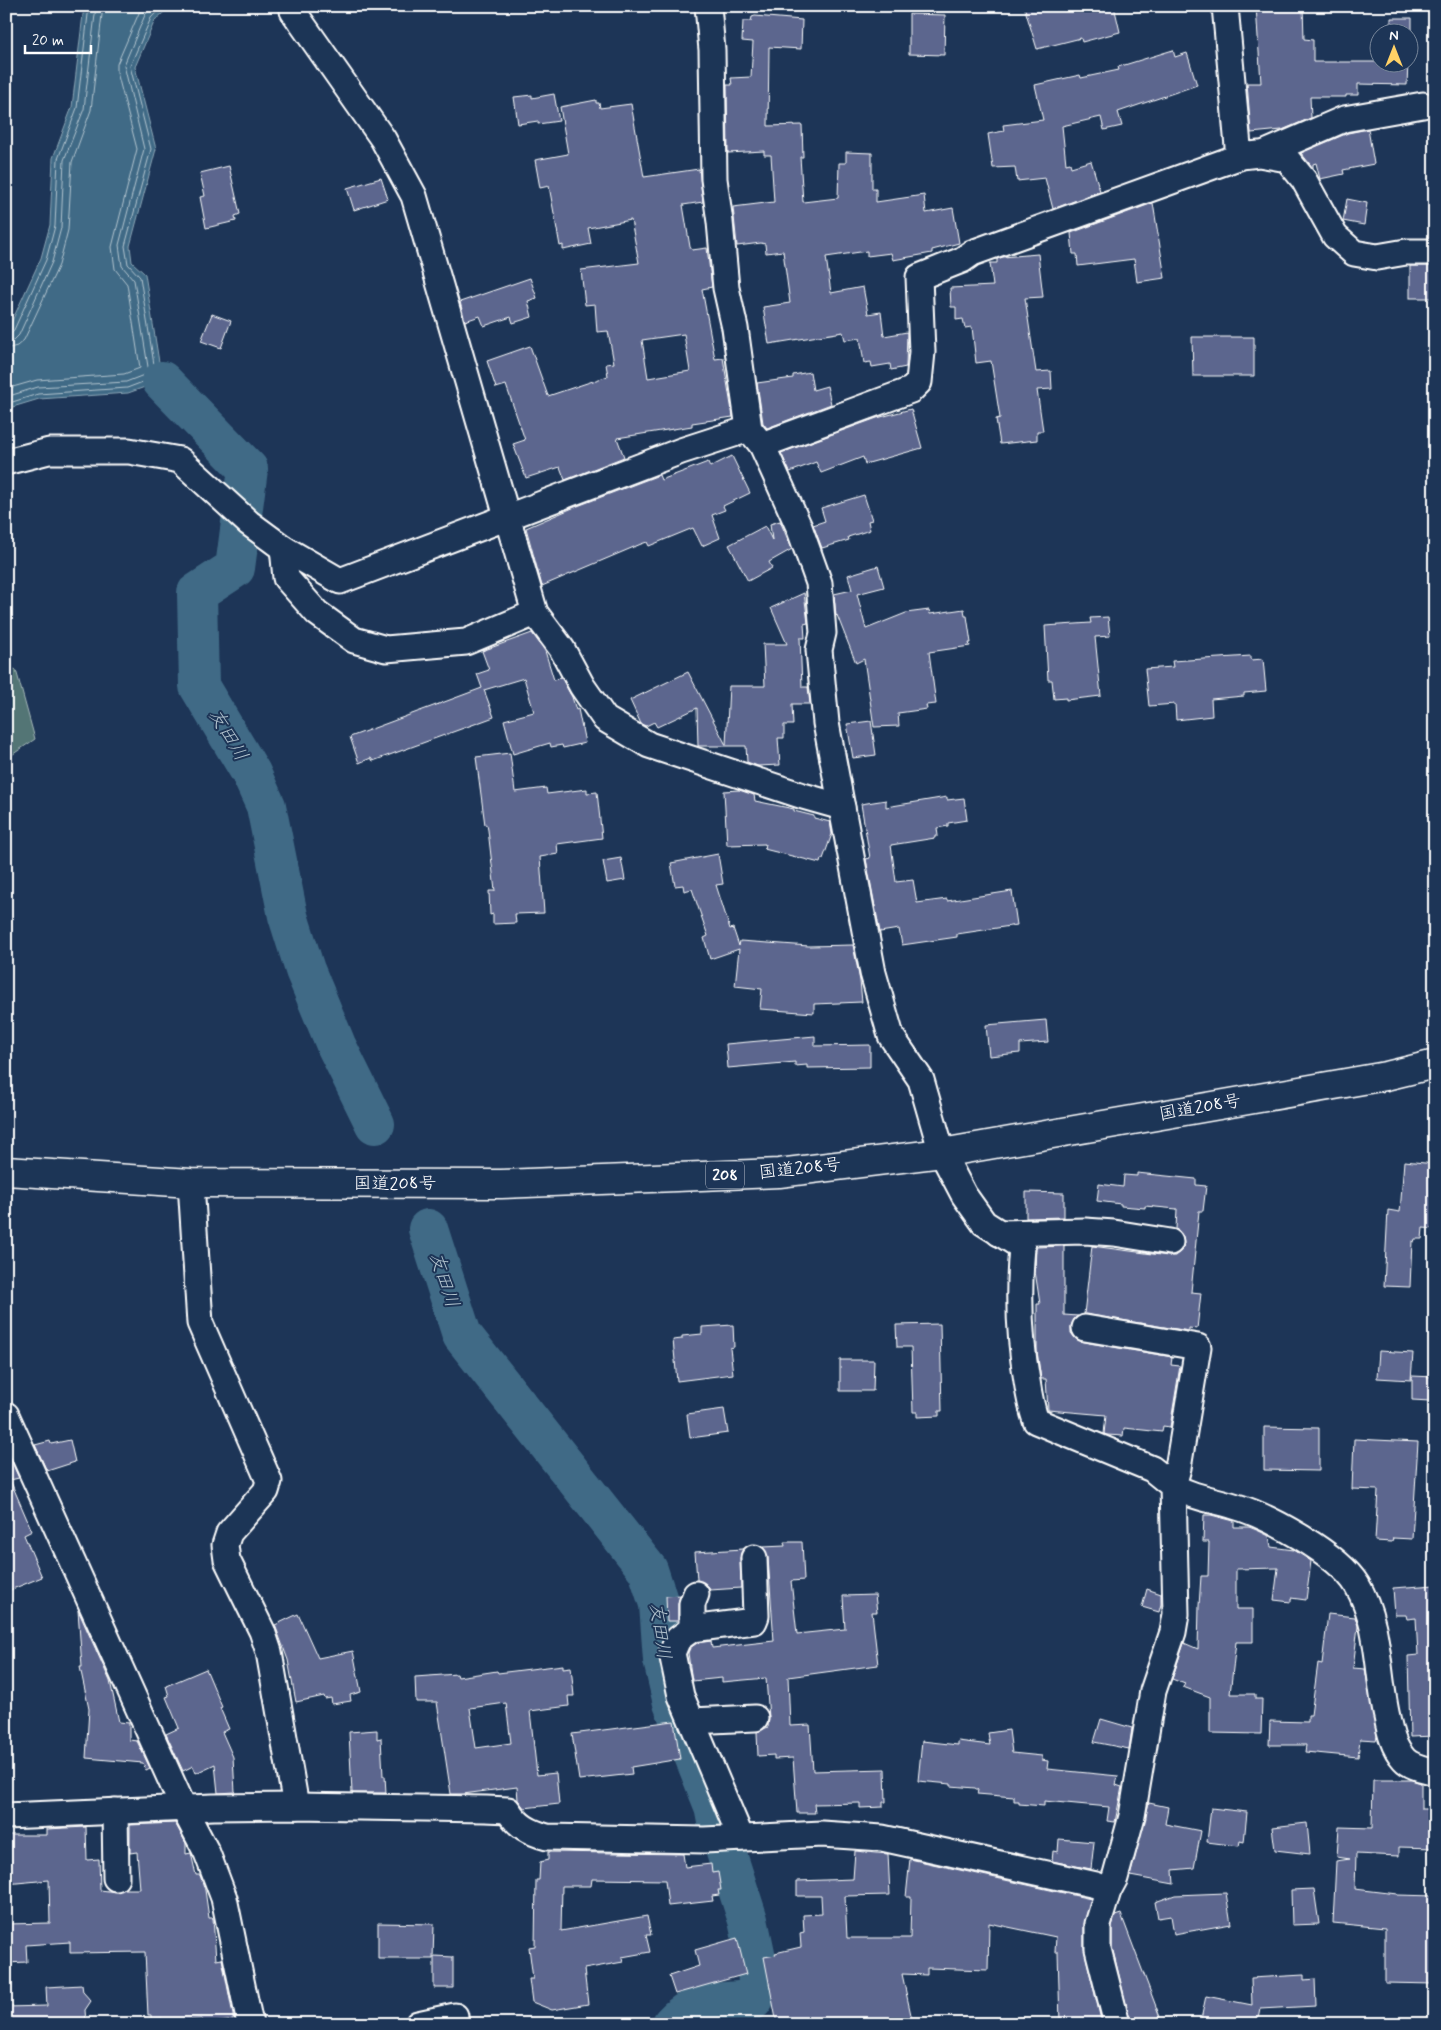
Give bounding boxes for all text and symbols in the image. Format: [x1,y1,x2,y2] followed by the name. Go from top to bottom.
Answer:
[25,22,91,54] scale bar
[1368,22,1418,72] north arrow
[1389,27,1399,45] text: N
[32,31,64,51] text: 20 m
[203,704,253,766] water label: 友田川
[1157,1089,1243,1127] street label: 国道208号
[758,1153,842,1185] street label: 国道208号
[706,1162,744,1188] road number: 208
[354,1172,436,1196] street label: 国道208号
[423,1249,465,1311] water label: 友田川
[644,1601,676,1661] water label: 友田川

